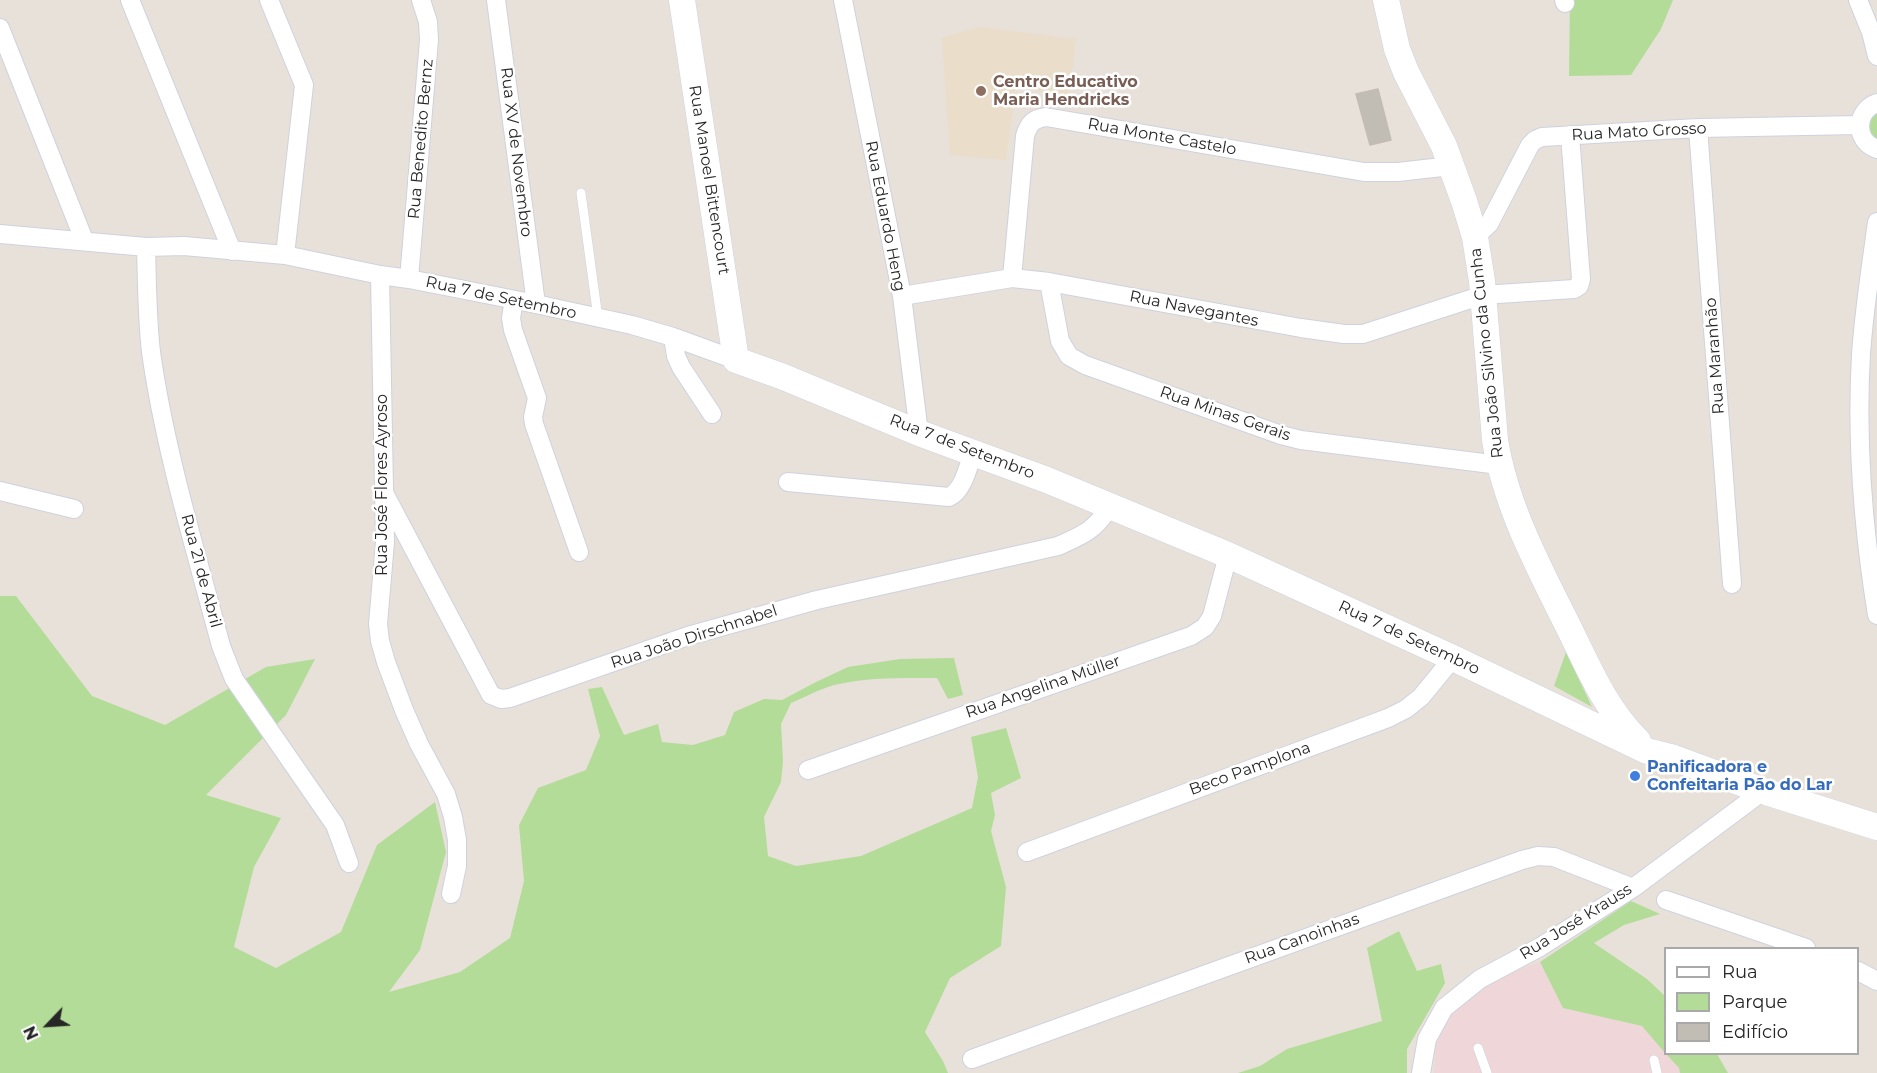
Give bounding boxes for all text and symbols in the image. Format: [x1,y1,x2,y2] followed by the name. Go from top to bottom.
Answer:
[404,58,438,220] street label: Rua Benedito Bernz
[496,66,536,238] street label: Rua XV de Novembro
[993,72,1138,110] place label: Centro Educativo Maria Hendricks
[685,84,733,276] street label: Rua Manoel Bittencourt
[974,84,988,98] marker: Centro Educativo Maria Hendricks
[1086,114,1238,160] street label: Rua Monte Castelo
[1571,119,1707,145] street label: Rua Mato Grosso
[861,139,909,293] street label: Rua Eduardo Heng
[1466,247,1508,459] street label: Rua João Silvino da Cunha
[424,273,578,323] street label: Rua 7 de Setembro
[1128,287,1260,331] street label: Rua Navegantes
[1701,297,1729,415] street label: Rua Maranhão
[1157,383,1293,445] street label: Rua Minas Gerais
[372,394,392,576] street label: Rua José Flores Ayroso
[887,410,1037,484] street label: Rua 7 de Setembro
[177,512,225,630] street label: Rua 21 de Abril
[1335,597,1483,679] street label: Rua 7 de Setembro
[608,601,780,673] street label: Rua João Dirschnabel
[963,651,1123,723] street label: Rua Angelina Müller
[1187,738,1313,800] street label: Beco Pamplona
[1647,757,1832,795] place label: Panificadora e Confeitaria Pão do Lar
[1628,769,1642,783] marker: Panificadora e Confeitaria Pão do Lar
[1516,880,1636,964] street label: Rua José Krauss
[1242,909,1362,969] street label: Rua Canoinhas
[1664,947,1859,1055] legend
[1722,961,1758,983] text: Rua
[1722,991,1787,1013] text: Parque
[18,995,78,1055] north arrow
[1722,1021,1788,1043] text: Edifício
[20,1023,43,1043] text: N

